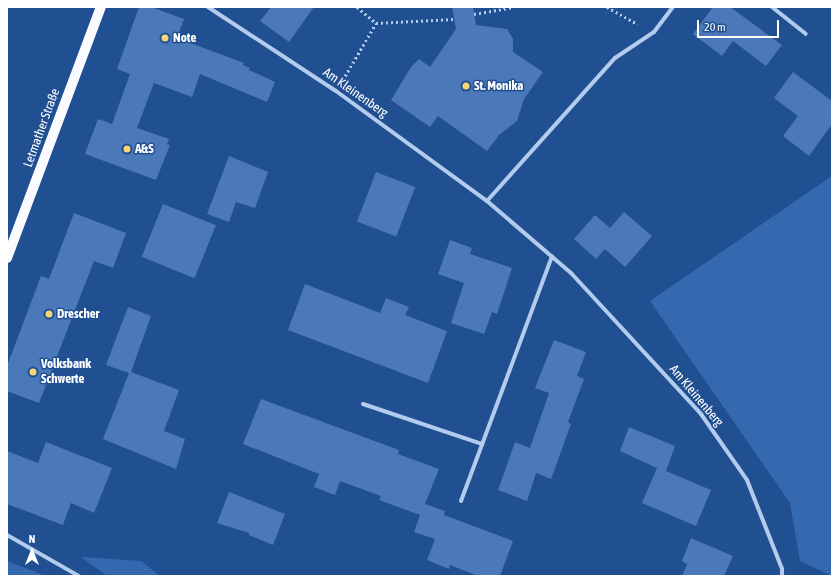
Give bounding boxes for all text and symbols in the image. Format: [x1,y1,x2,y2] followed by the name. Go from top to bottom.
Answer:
[699,12,781,38] scale bar
[704,20,726,34] text: 20 m
[173,30,196,46] place label: Note
[160,33,170,43] marker: Note
[320,65,390,121] street label: Am Kleinenberg
[474,78,523,94] place label: St. Monika
[461,81,471,91] marker: St. Monika
[21,87,63,169] street label: Letmather Straße
[135,141,154,157] place label: A&S
[122,144,132,154] marker: A&S
[57,306,99,322] place label: Drescher
[44,309,54,319] marker: Drescher
[41,357,91,388] place label: Volksbank Schwerte
[666,362,726,430] street label: Am Kleinenberg
[28,367,38,377] marker: Volksbank Schwerte
[12,531,52,571] north arrow
[29,533,35,545] text: N

